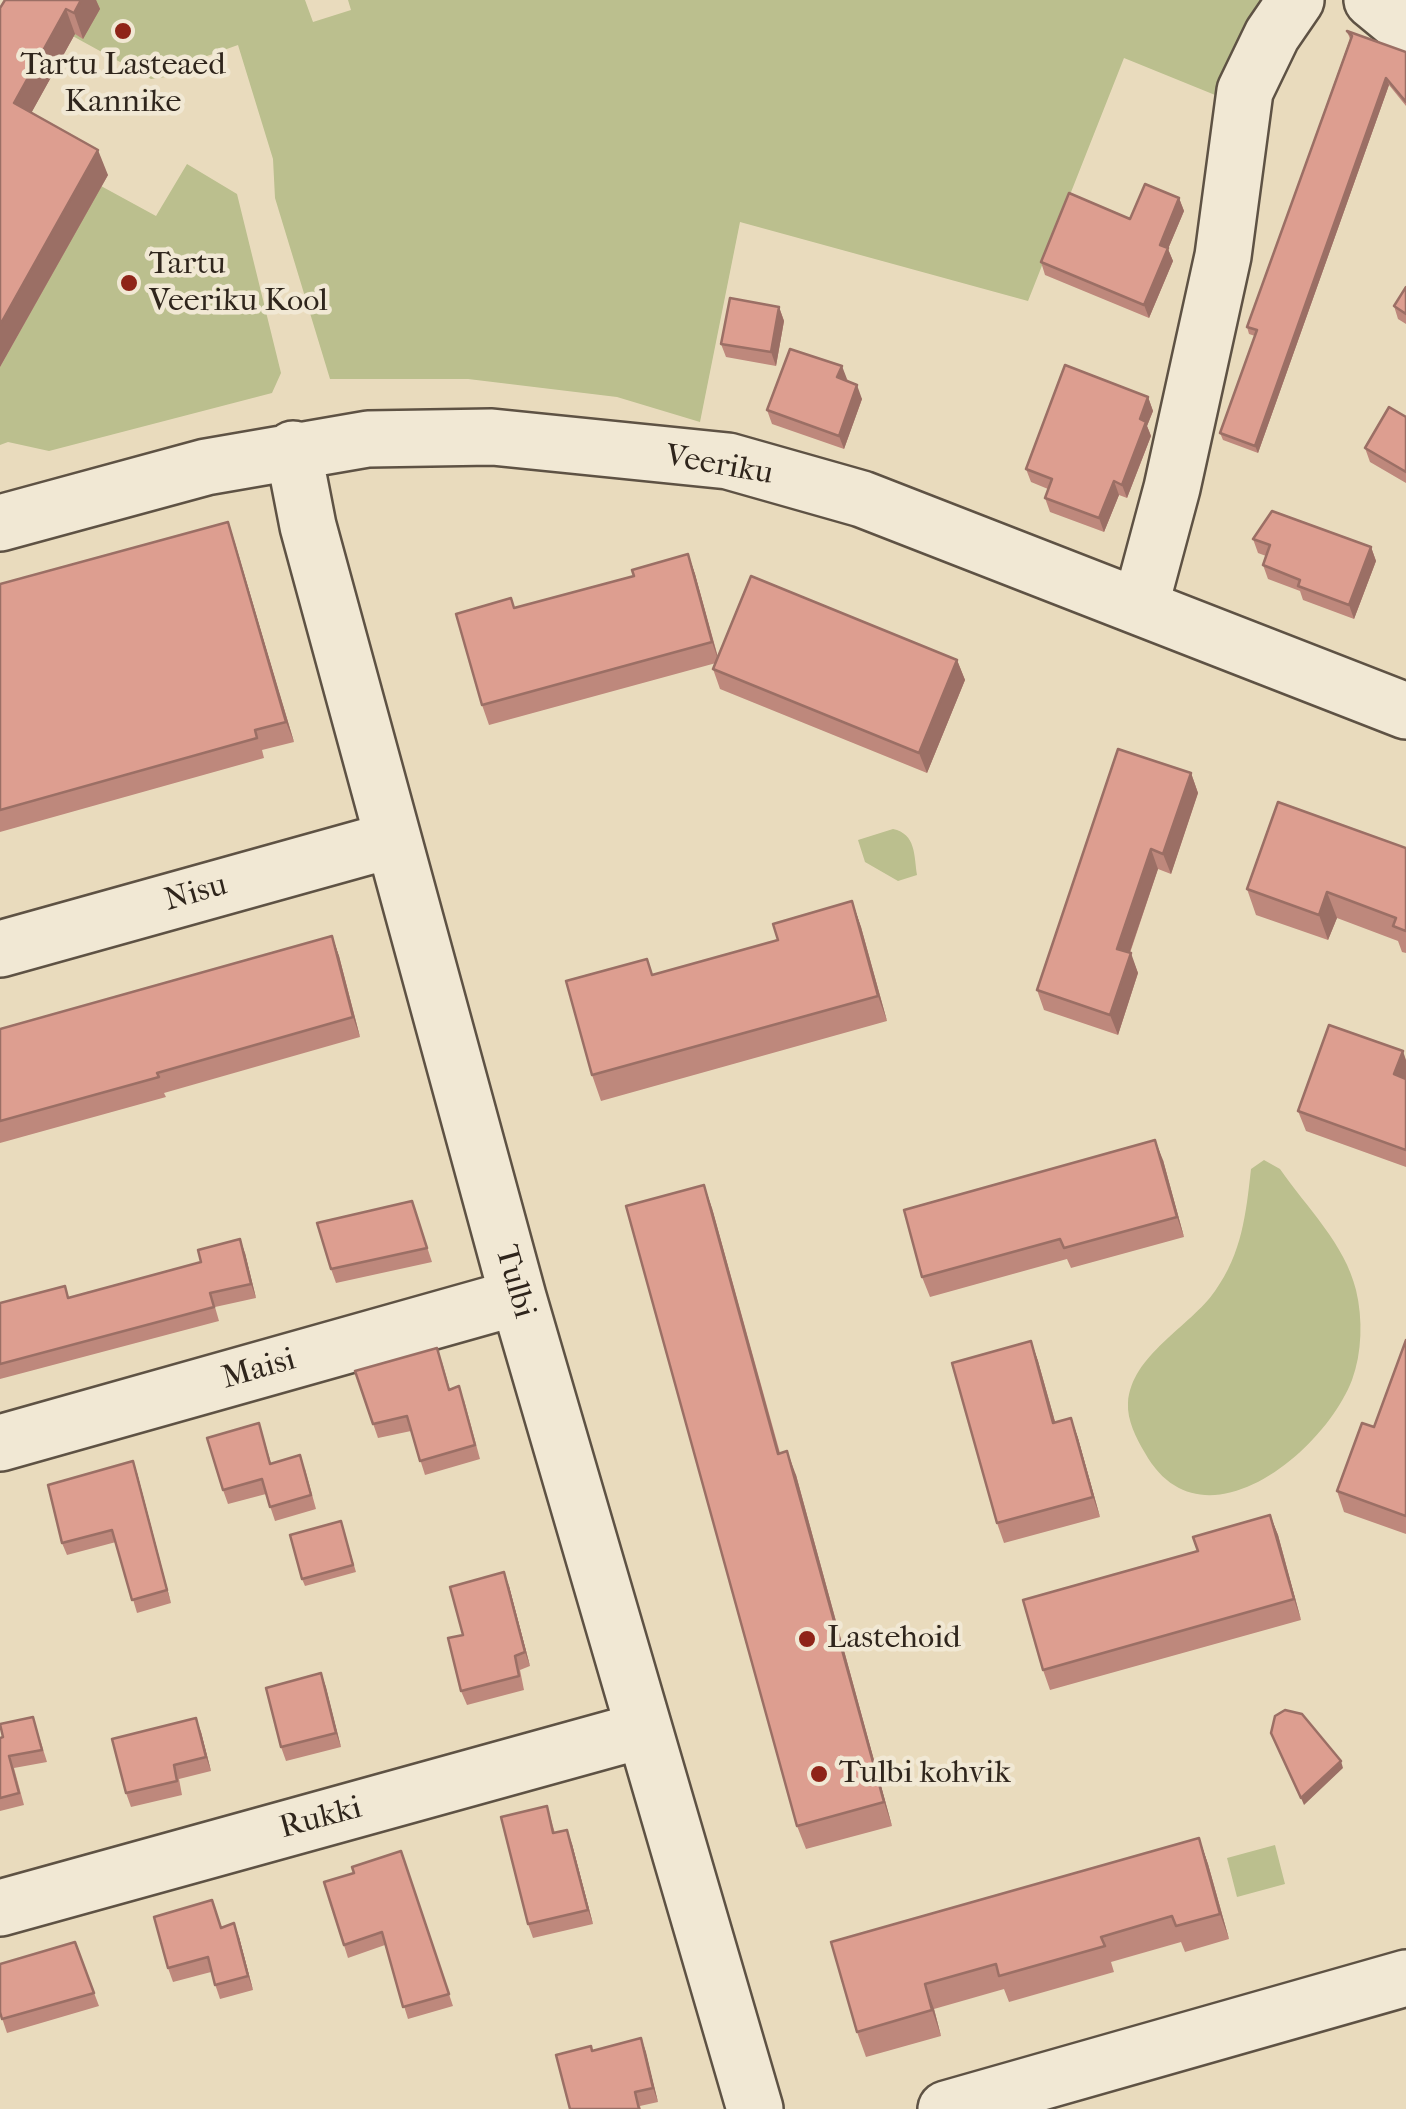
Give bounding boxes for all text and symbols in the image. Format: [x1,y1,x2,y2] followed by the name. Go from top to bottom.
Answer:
[112,20,134,42] marker: Tartu Lasteaed Kannike
[20,47,226,122] place label: Tartu Lasteaed Kannike
[149,246,328,321] place label: Tartu Veeriku Kool
[118,272,140,294] marker: Tartu Veeriku Kool
[662,438,776,494] street label: Veeriku
[160,867,232,921] street label: Nisu
[485,1241,543,1323] street label: Tulbi
[218,1341,300,1399] street label: Maisi
[827,1620,961,1658] place label: Lastehoid
[796,1628,818,1650] marker: Lastehoid
[839,1755,1011,1793] place label: Tulbi kohvik
[808,1763,830,1785] marker: Tulbi kohvik
[276,1790,366,1848] street label: Rukki

